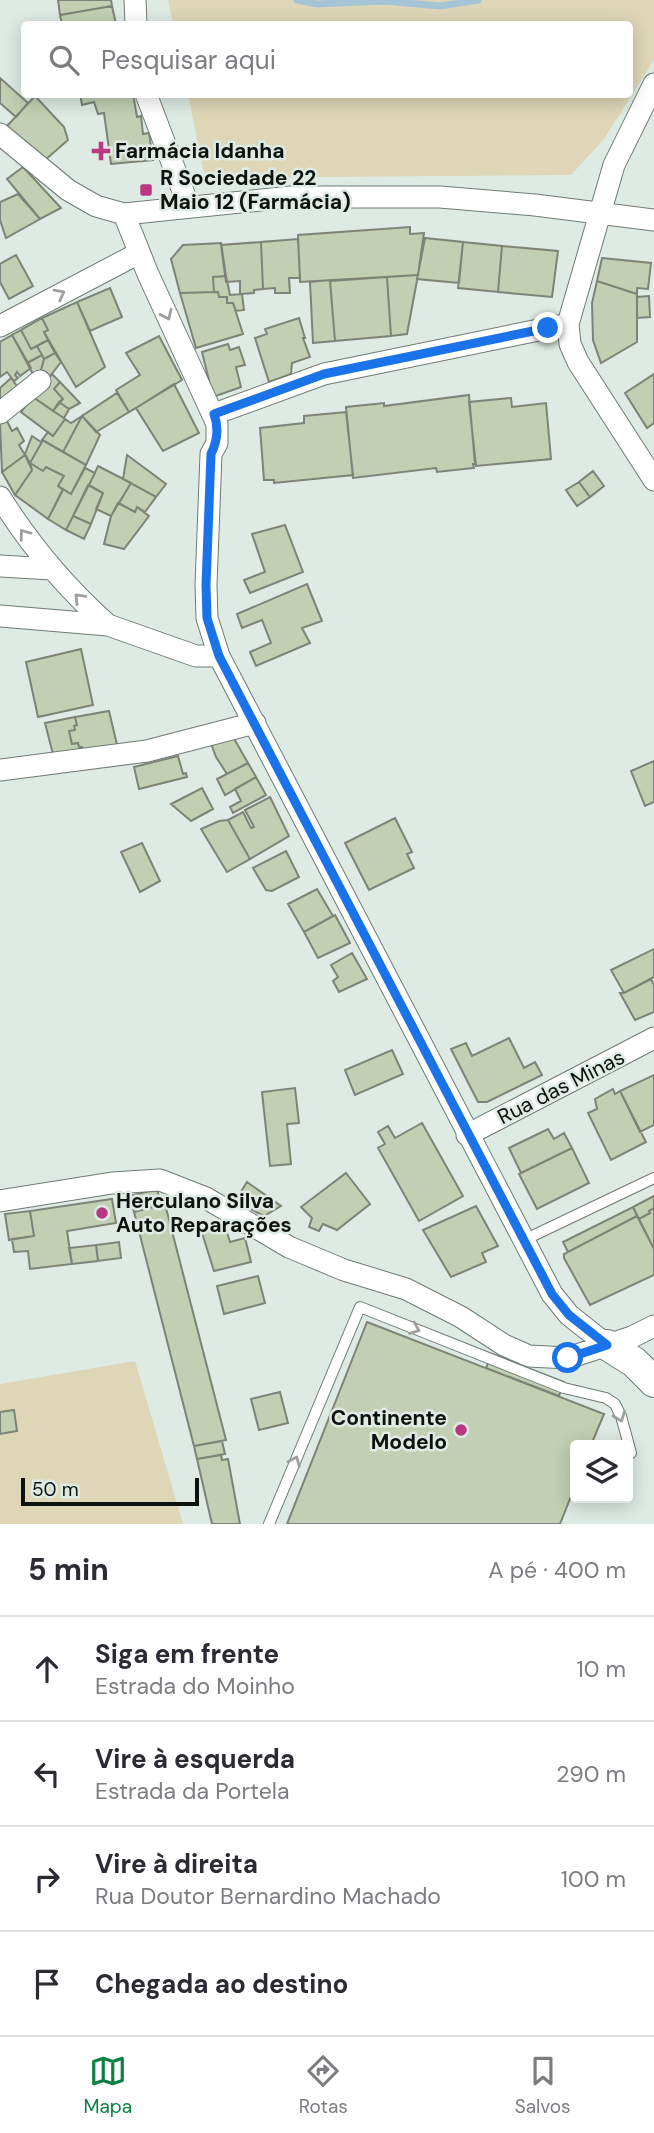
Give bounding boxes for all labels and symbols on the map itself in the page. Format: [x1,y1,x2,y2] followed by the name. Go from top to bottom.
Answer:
[115,137,284,165] place label: Farmácia Idanha
[93,143,109,159] marker: Farmácia Idanha
[160,164,351,216] place label: R Sociedade 22 Maio 12 (Farmácia)
[138,182,154,198] marker: R Sociedade 22 Maio 12 (Farmácia)
[53,289,66,303] one-way arrow
[159,308,173,320] one-way arrow
[532,312,563,343] route end
[20,529,33,542] one-way arrow
[74,593,87,606] one-way arrow
[493,1043,629,1131] street label: Rua das Minas
[116,1187,292,1239] place label: Herculano Silva Auto Reparações
[94,1205,110,1221] marker: Herculano Silva Auto Reparações
[408,1321,421,1335] one-way arrow
[552,1342,583,1373] route start
[331,1404,447,1456] place label: Continente Modelo
[611,1410,625,1422] one-way arrow
[453,1422,469,1438] marker: Continente Modelo
[287,1456,301,1468] one-way arrow
[21,1475,200,1507] scale bar

